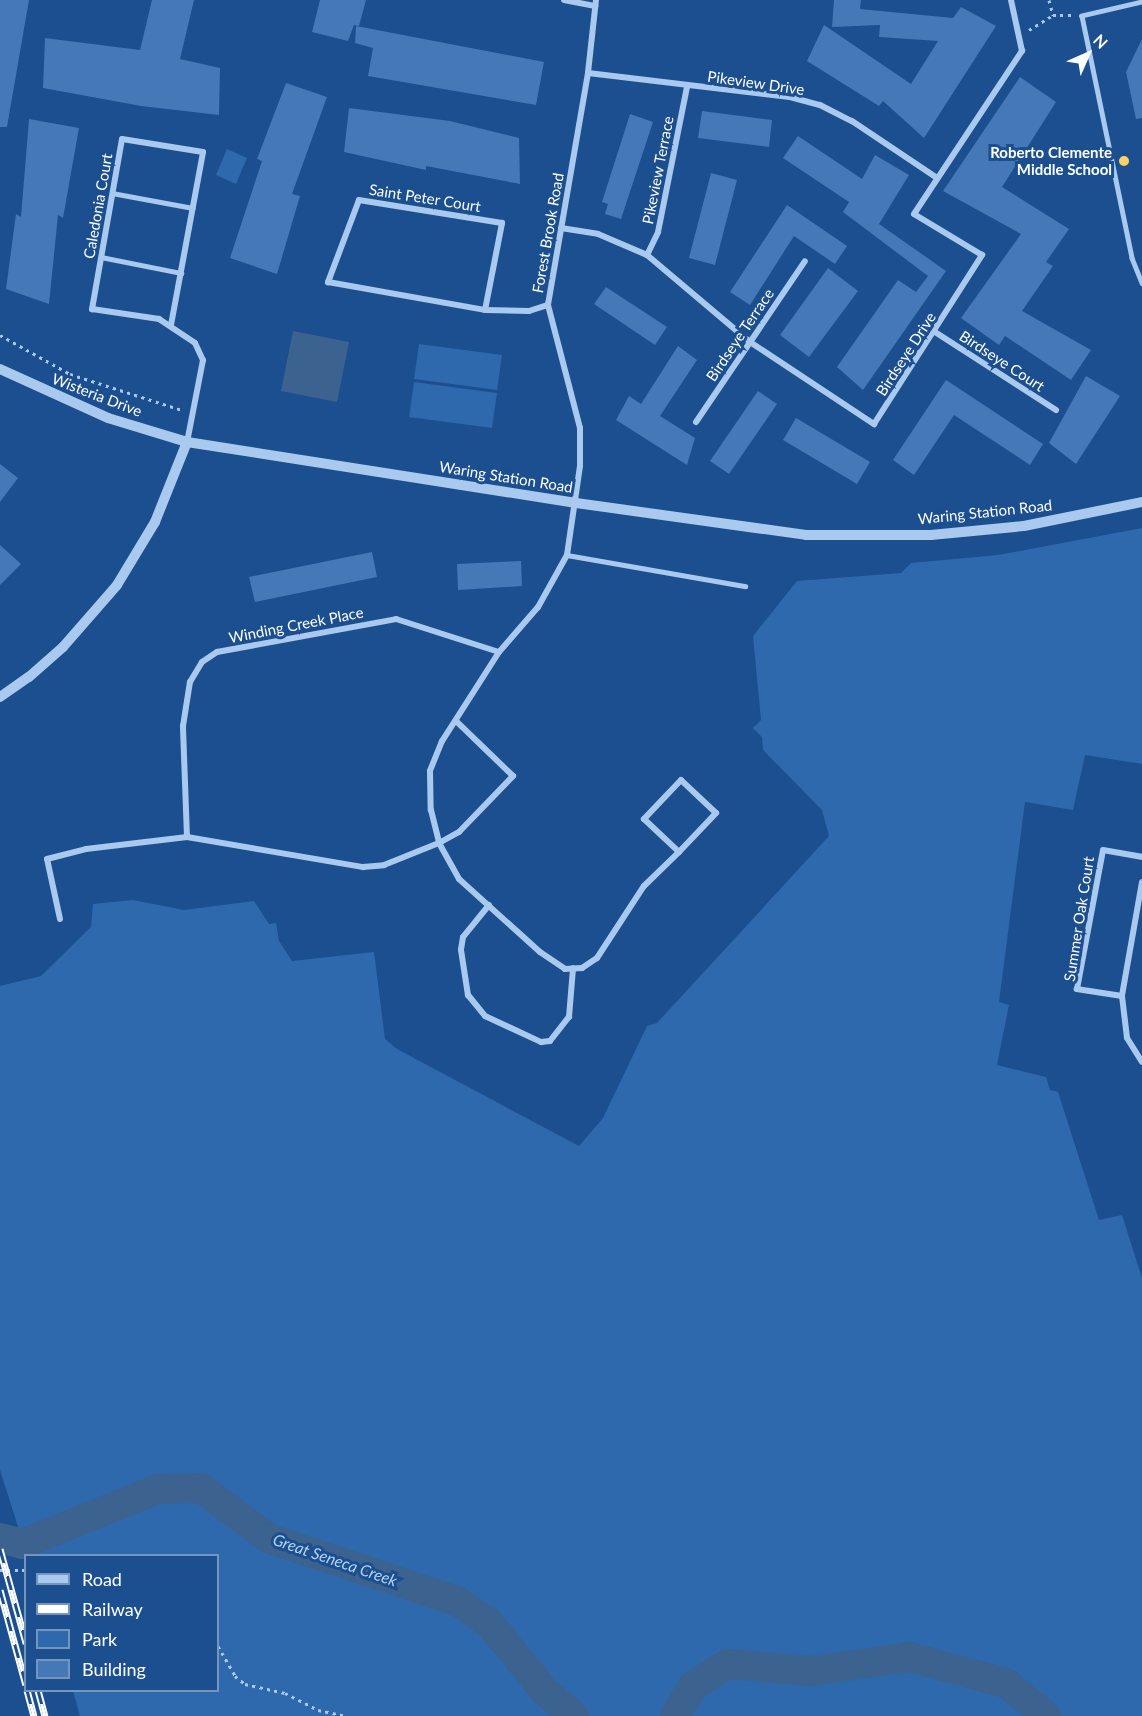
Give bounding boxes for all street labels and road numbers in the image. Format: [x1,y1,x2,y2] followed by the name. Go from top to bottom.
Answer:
[706,67,806,99] street label: Pikeview Drive
[639,114,677,226] street label: Pikeview Terrace
[80,152,116,260] street label: Caledonia Court
[529,172,567,294] street label: Forest Brook Road
[368,180,482,216] street label: Saint Peter Court
[702,285,778,385] street label: Birdseye Terrace
[872,309,940,399] street label: Birdseye Drive
[956,327,1048,395] street label: Birdseye Court
[49,370,145,420] street label: Wisteria Drive
[438,458,574,496] street label: Waring Station Road
[917,496,1053,528] street label: Waring Station Road
[227,603,365,647] street label: Winding Creek Place
[1060,855,1098,983] street label: Summer Oak Court

